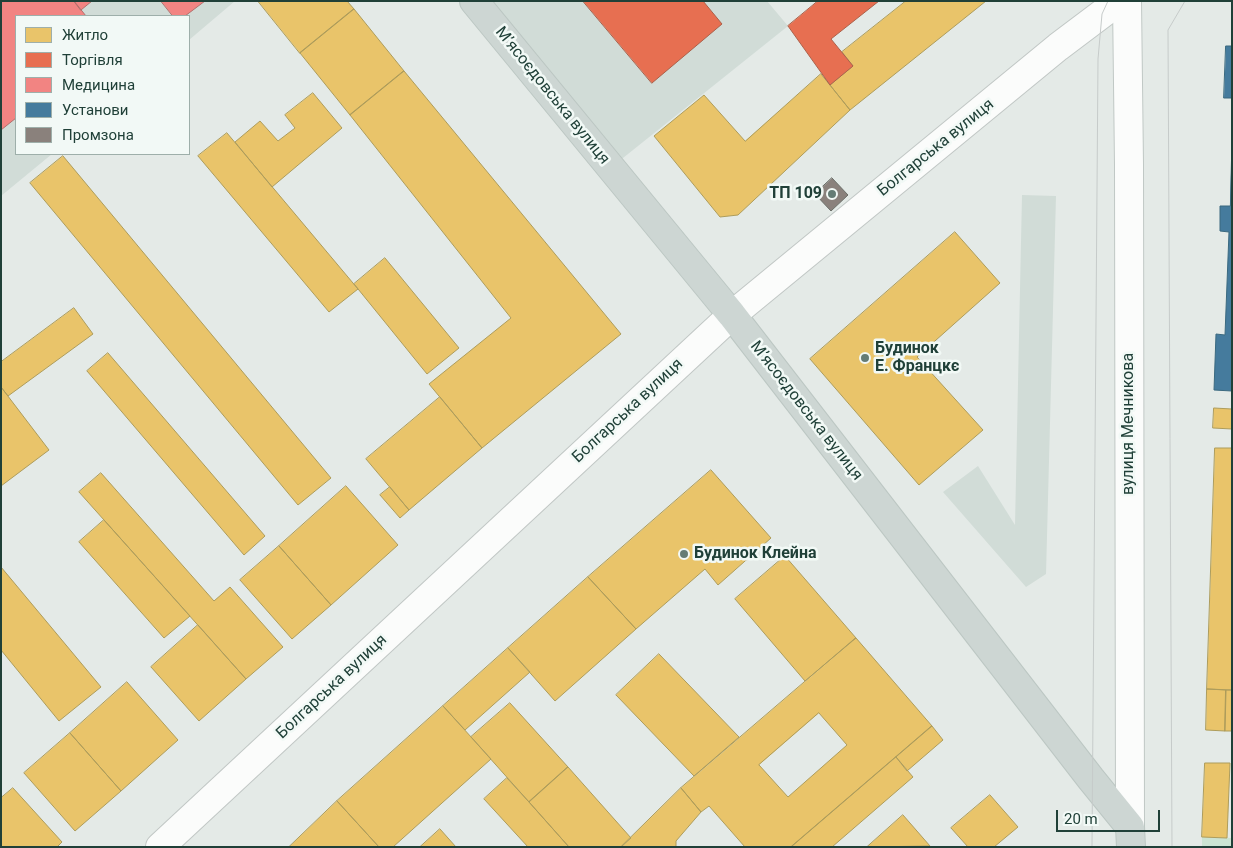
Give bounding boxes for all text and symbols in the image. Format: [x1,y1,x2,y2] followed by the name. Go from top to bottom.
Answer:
[15,15,190,155] legend
[491,23,613,169] street label: Мʼясоєдовська вулиця
[62,26,108,44] text: Житло
[62,51,123,69] text: Торгівля
[62,76,135,94] text: Медицина
[874,95,998,201] street label: Болгарська вулиця
[62,101,129,119] text: Установи
[62,126,134,144] text: Промзона
[769,184,822,204] place label: ТП 109
[826,188,838,200] marker: ТП 109
[746,338,866,484] street label: Мʼясоєдовська вулиця
[875,339,959,377] place label: Будинок Е. Францкє
[859,352,871,364] marker: Будинок Е. Францкє
[1119,353,1139,495] street label: вулиця Мечникова
[569,355,687,467] street label: Болгарська вулиця
[694,544,816,564] place label: Будинок Клейна
[678,548,690,560] marker: Будинок Клейна
[273,631,391,743] street label: Болгарська вулиця
[1058,800,1162,832] scale bar
[1064,810,1098,828] text: 20 m

